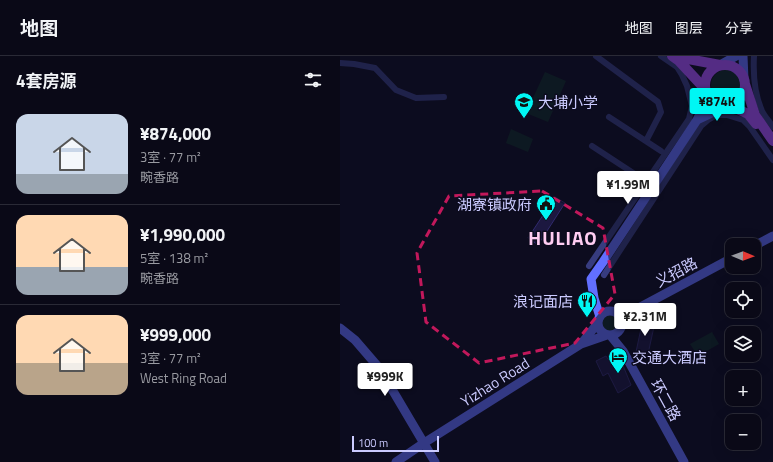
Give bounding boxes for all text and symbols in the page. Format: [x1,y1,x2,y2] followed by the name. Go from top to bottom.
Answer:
[20,13,58,42] text: 地图
[625,17,653,38] text: 地图
[675,17,703,38] text: 图层
[725,17,753,38] text: 分享
[16,68,77,94] text: 4套房源
[302,69,324,91] icon: filters
[689,88,745,122] pin: ¥874K
[513,91,535,119] school or university icon: 大埔小学
[538,91,598,114] place label: 大埔小学
[699,91,735,111] text: ¥874K
[140,121,211,147] text: ¥874,000
[48,130,96,178] icon: home
[140,147,201,167] text: 3室 · 77 m²
[140,167,179,187] text: 畹香路
[595,171,661,205] pin: ¥1.99M
[606,174,650,194] text: ¥1.99M
[457,193,532,216] place label: 湖寮镇政府
[535,193,557,221] public building icon: 湖寮镇政府
[140,222,225,248] text: ¥1,990,000
[528,223,598,252] district label: HULIAO
[48,231,96,279] icon: home
[725,238,761,274] north arrow
[725,238,761,450] map controls
[140,248,208,268] text: 5室 · 138 m²
[651,251,701,293] street label: 义招路
[140,268,179,288] text: 畹香路
[725,282,761,318] button: locate
[513,290,573,313] place label: 浪记面店
[576,290,598,318] restaurant icon: 浪记面店
[612,303,678,337] pin: ¥2.31M
[623,306,667,326] text: ¥2.31M
[140,322,211,348] text: ¥999,000
[725,326,761,362] button: layers
[48,331,96,379] icon: home
[607,346,629,374] hotel icon: 交通大酒店
[632,346,707,369] place label: 交通大酒店
[140,348,201,368] text: 3室 · 77 m²
[456,352,534,412] street label: Yizhao Road
[357,363,413,397] pin: ¥999K
[367,366,403,386] text: ¥999K
[140,368,227,388] text: West Ring Road
[725,370,761,406] button: +
[645,375,687,425] street label: 环二路
[725,414,761,450] button: −
[352,434,439,453] scale bar
[358,435,388,451] text: 100 m

